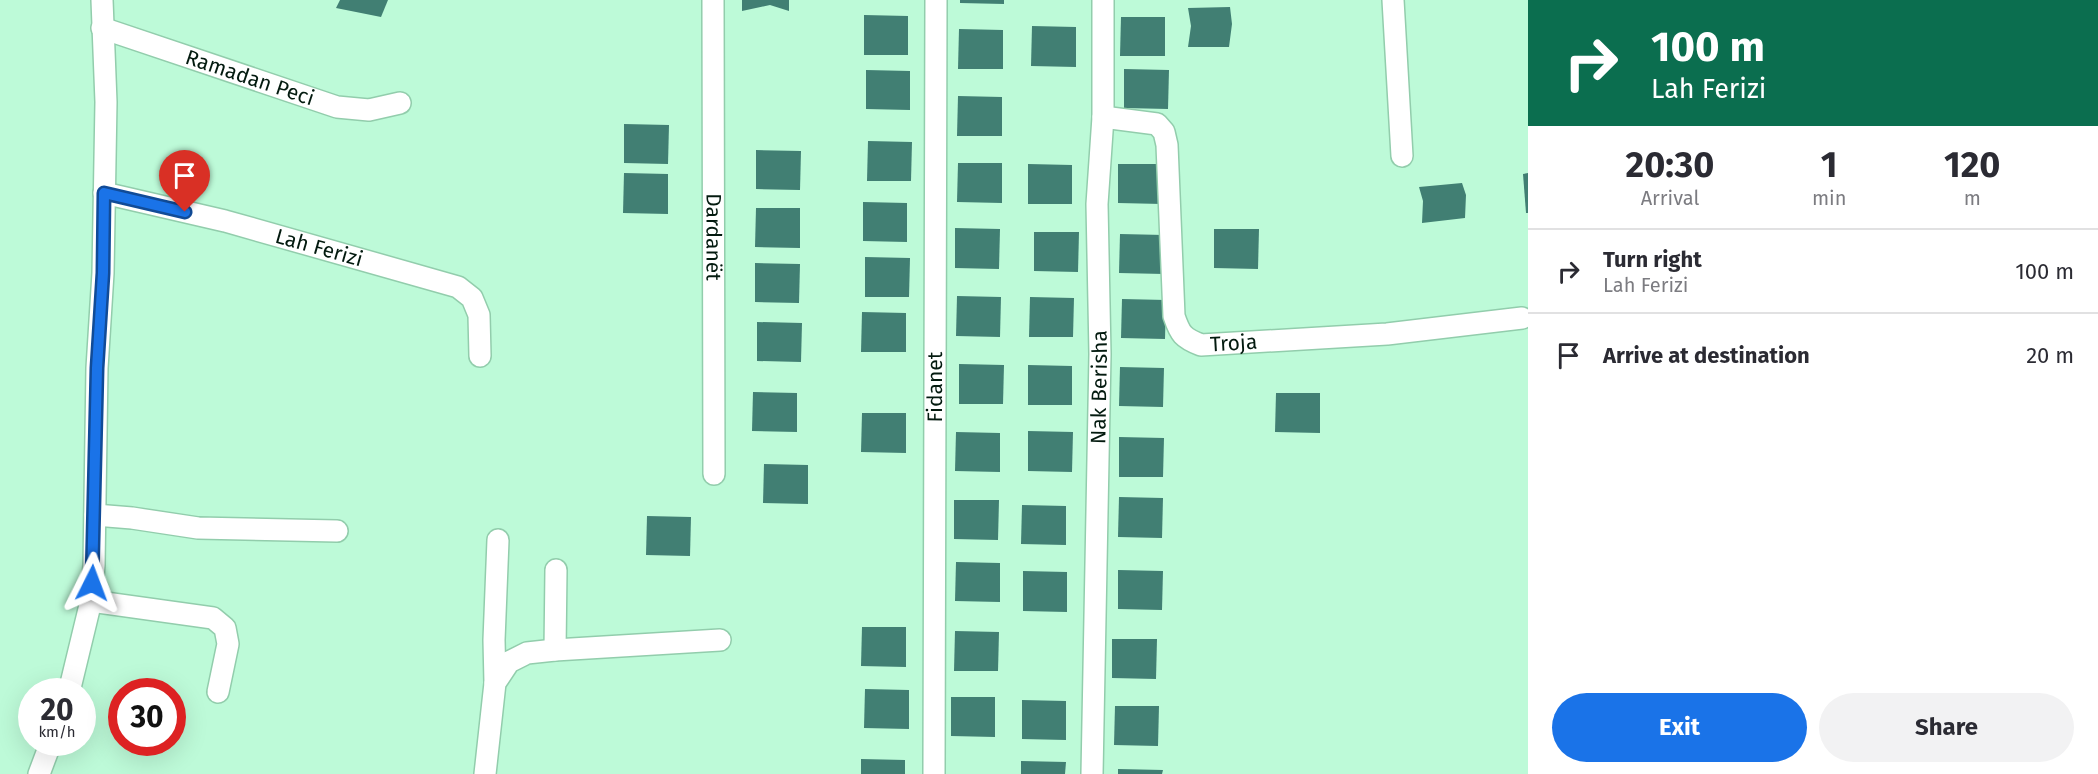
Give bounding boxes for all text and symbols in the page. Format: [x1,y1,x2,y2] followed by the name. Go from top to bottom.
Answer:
[1651,22,1765,72] text: 100 m
[1552,24,1630,102] icon: right
[182,44,318,111] street label: Ramadan Peci
[1651,73,1766,105] text: Lah Ferizi
[1626,143,1714,187] text: 20:30
[1821,143,1838,187] text: 1
[1944,143,2000,187] text: 120
[159,150,210,212] pin
[168,159,201,192] icon: arrive
[1641,186,1699,210] text: Arrival
[1812,186,1846,210] text: min
[1964,186,1981,210] text: m
[700,193,727,281] street label: Dardanët
[272,223,366,272] street label: Lah Ferizi
[1603,246,1702,273] text: Turn right
[1552,255,1585,288] icon: right
[2015,258,2074,285] text: 100 m
[1603,273,1688,297] text: Lah Ferizi
[1209,329,1258,357] street label: Troja
[1085,330,1113,444] street label: Nak Berisha
[1552,339,1585,372] icon: arrive
[1603,342,1810,369] text: Arrive at destination
[2026,342,2074,369] text: 20 m
[922,351,948,422] street label: Fidanet
[60,551,124,615] position arrow
[108,678,186,756] speed limit sign: 30
[40,692,74,728] text: 20
[1552,693,1807,762] button: Exit
[1819,693,2074,762] button: Share
[38,723,76,741] text: km/h

